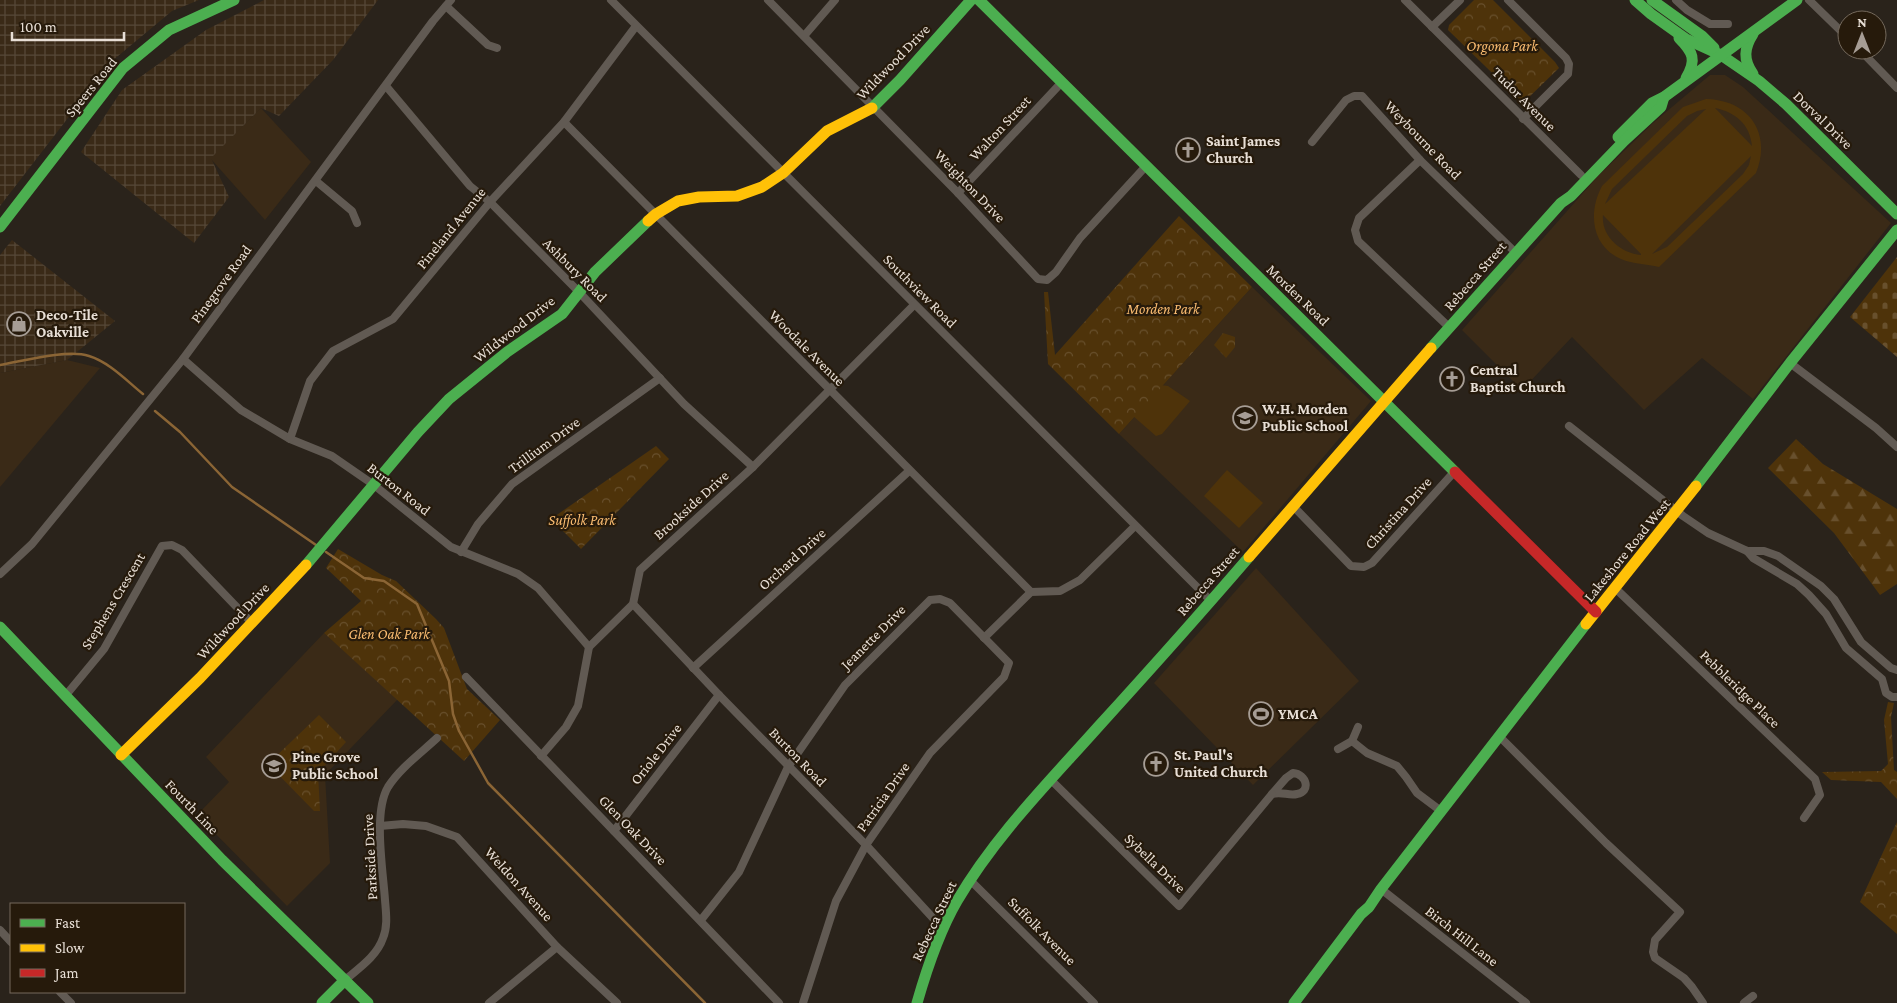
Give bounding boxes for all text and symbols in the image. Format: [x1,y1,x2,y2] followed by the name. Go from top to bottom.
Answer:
[12,10,125,42] scale bar
[1837,10,1887,60] north arrow
[1857,14,1867,30] text: N
[20,19,57,35] text: 100 m
[853,21,933,103] street label: Wildwood Drive
[1466,38,1539,55] park label: Orgona Park
[62,54,121,121] street label: Speers Road
[1489,64,1560,135] street label: Tudor Avenue
[1790,88,1856,152] street label: Dorval Drive
[966,92,1035,164] street label: Walton Street
[1381,97,1465,183] street label: Weybourne Road
[1206,133,1280,166] place label: Saint James Church
[1175,137,1201,163] church icon: Saint James Church
[931,146,1009,227] street label: Weighton Drive
[413,184,489,272] street label: Pineland Avenue
[539,235,610,306] street label: Ashbury Road
[1441,237,1510,314] street label: Rebecca Street
[187,242,255,327] street label: Pinegrove Road
[880,251,960,331] street label: Southview Road
[1263,261,1333,329] street label: Morden Road
[470,292,558,366] street label: Wildwood Drive
[1126,301,1201,317] park label: Morden Park
[36,307,98,340] place label: Deco-Tile Oakville
[766,307,848,389] street label: Woodale Avenue
[6,311,32,337] shop icon: Deco-Tile Oakville
[1470,362,1566,395] place label: Central Baptist Church
[1439,366,1465,392] church icon: Central Baptist Church
[1261,401,1349,434] place label: W.H. Morden Public School
[1232,405,1258,431] school or university icon: W.H. Morden Public School
[505,413,583,476] street label: Trillium Drive
[364,460,434,518] street label: Burton Road
[650,467,732,543] street label: Brookside Drive
[1361,473,1435,552] street label: Christina Drive
[1581,495,1674,605] street label: Lakeshore Road West
[548,512,617,529] park label: Suffolk Park
[755,524,829,593] street label: Orchard Drive
[1174,542,1243,619] street label: Rebecca Street
[78,549,150,653] street label: Stephens Crescent
[194,579,273,662] street label: Wildwood Drive
[836,601,910,675] street label: Jeanette Drive
[348,626,431,642] park label: Glen Oak Park
[1696,647,1783,732] street label: Pebbleridge Place
[1248,701,1274,727] sports icon: YMCA
[1278,706,1319,722] place label: YMCA
[627,720,685,788] street label: Oriole Drive
[766,724,830,790] street label: Burton Road
[1174,747,1268,780] place label: St. Paul's United Church
[292,749,379,782] place label: Pine Grove Public School
[1143,751,1169,777] church icon: St. Paul's United Church
[261,753,287,779] school or university icon: Pine Grove Public School
[853,759,913,835] street label: Patricia Drive
[162,776,222,838] street label: Fourth Line
[596,792,670,868] street label: Glen Oak Drive
[360,813,380,901] street label: Parkside Drive
[1121,830,1189,897] street label: Sybella Drive
[482,844,557,925] street label: Weldon Avenue
[909,878,960,963] street label: Rebecca Street
[1005,894,1080,969] street label: Suffolk Avenue
[10,903,185,993] legend
[1423,903,1502,970] street label: Birch Hill Lane
[55,915,81,931] text: Fast
[55,940,85,956] text: Slow
[53,965,78,982] text: Jam

